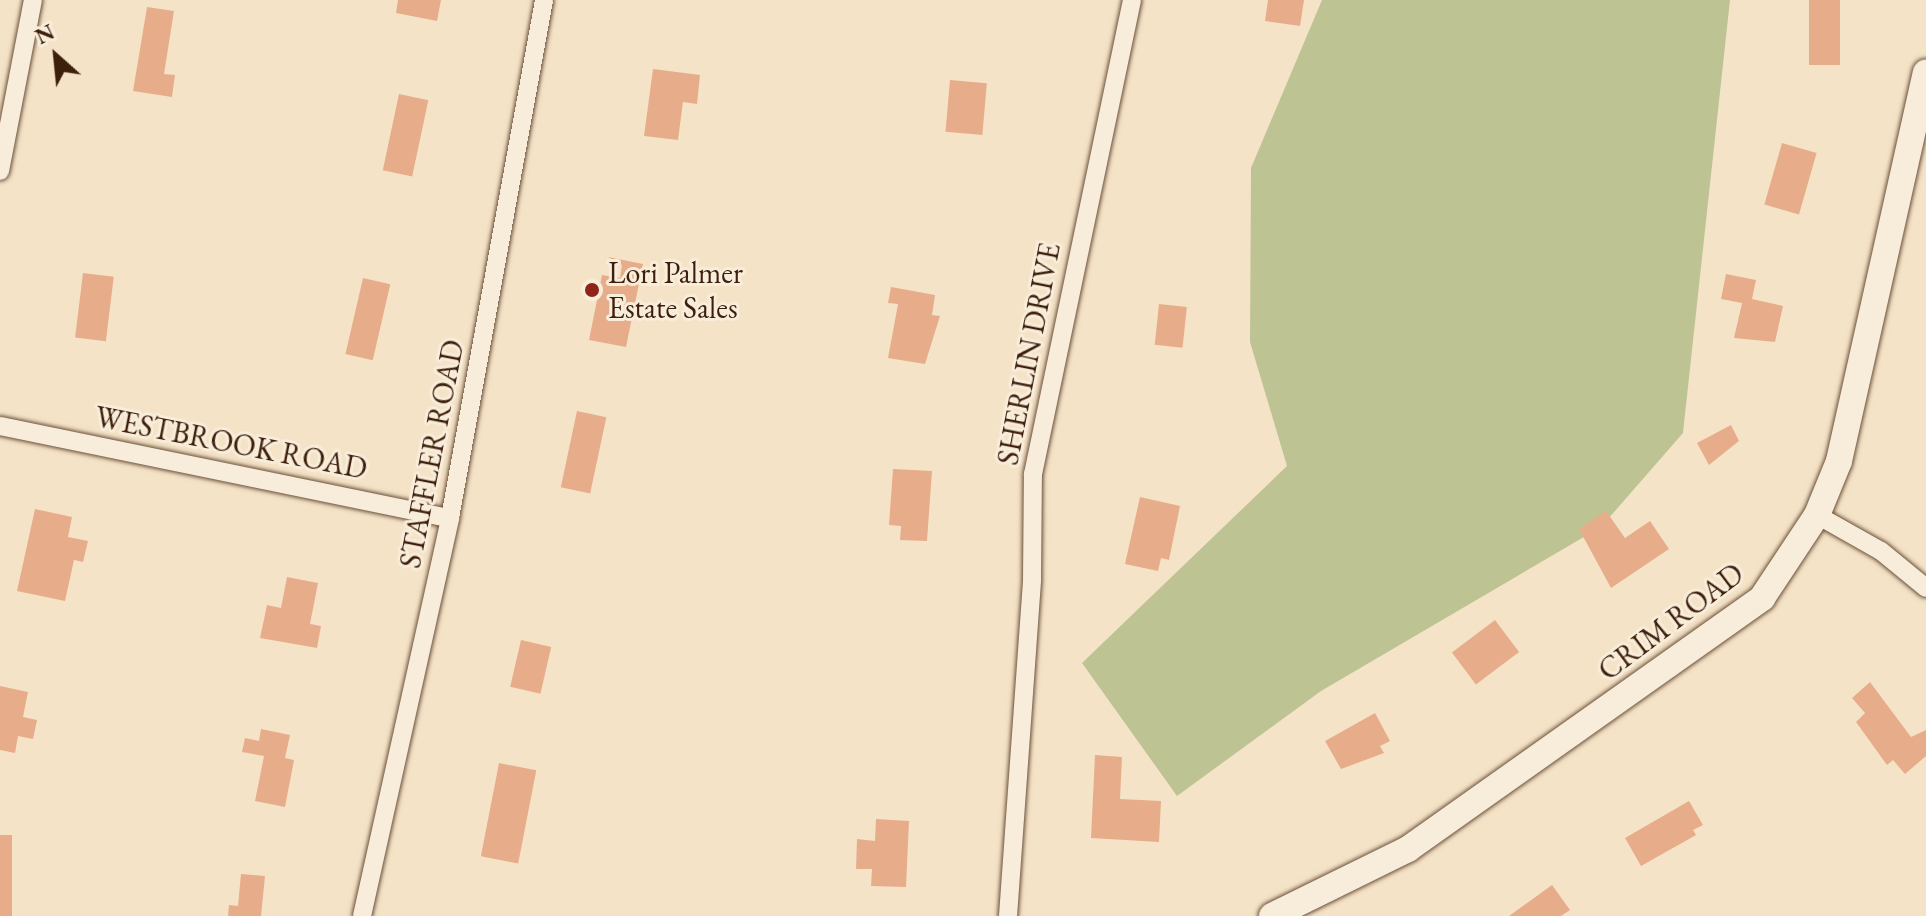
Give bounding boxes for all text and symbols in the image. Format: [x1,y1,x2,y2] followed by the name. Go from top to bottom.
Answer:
[16,16,96,96] north arrow
[30,17,59,51] text: N
[990,240,1068,468] street label: SHERLIN DRIVE
[608,255,743,326] place label: Lori Palmer Estate Sales
[583,281,601,299] marker: Lori Palmer Estate Sales
[392,337,472,571] street label: STAFFLER ROAD
[92,399,370,487] street label: WESTBROOK ROAD
[1591,556,1751,688] street label: CRIM ROAD

